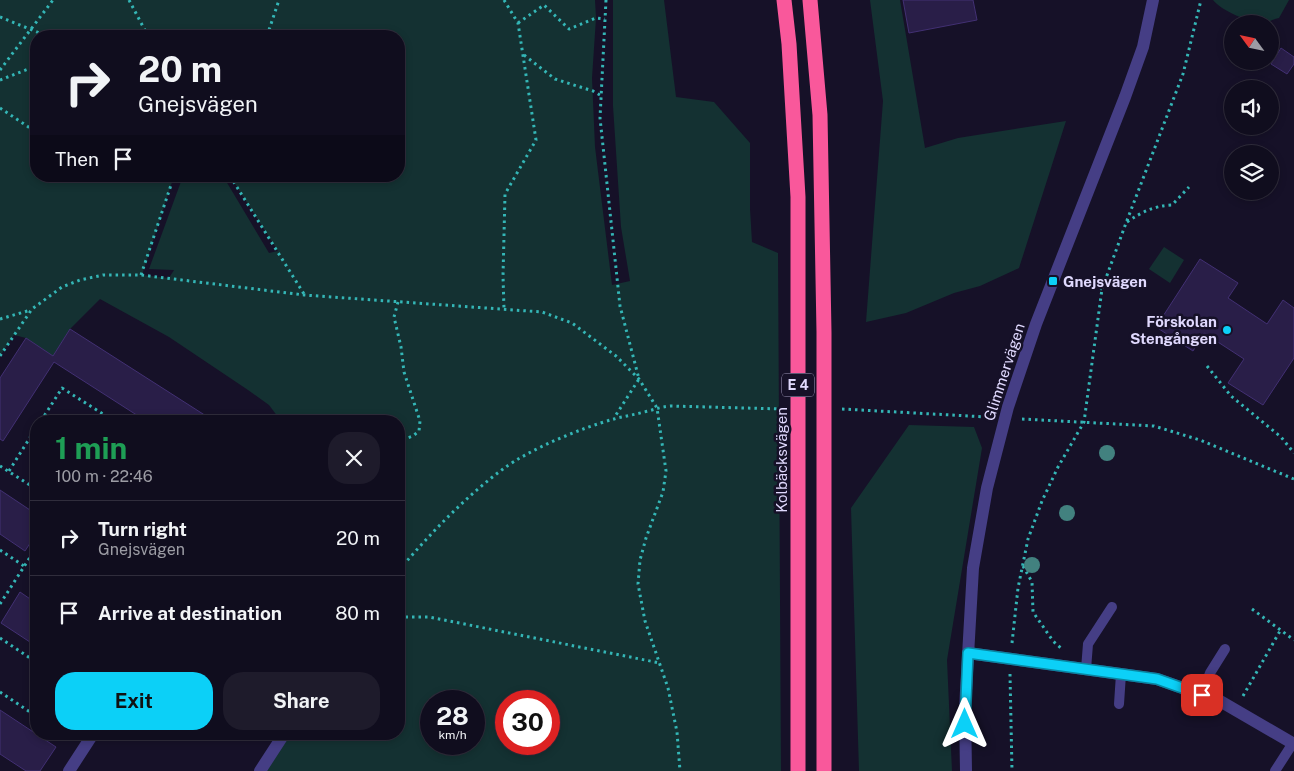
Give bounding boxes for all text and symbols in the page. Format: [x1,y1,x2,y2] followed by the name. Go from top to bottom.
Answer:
[1224,15,1279,70] north arrow
[1224,15,1279,200] map controls
[138,49,222,90] text: 20 m
[55,50,120,115] icon: right
[1224,80,1279,135] button: sound
[138,91,258,117] text: Gnejsvägen
[109,145,137,173] icon: arrive
[1224,145,1279,200] button: layers
[55,148,99,170] text: Then
[1063,273,1147,290] place label: Gnejsvägen
[1047,275,1059,287] marker: Gnejsvägen
[1130,313,1217,347] place label: Förskolan Stengången
[980,321,1028,423] street label: Glimmervägen
[1221,324,1233,336] marker: Förskolan Stengången
[782,374,814,396] road number: E 4
[773,407,790,513] street label: Kolbäcksvägen
[55,430,127,466] text: 1 min
[328,432,380,484] button: close
[55,467,153,486] text: 100 m · 22:46
[98,518,187,540] text: Turn right
[55,524,83,552] icon: right
[336,527,380,549] text: 20 m
[98,540,185,559] text: Gnejsvägen
[55,599,83,627] icon: arrive
[98,602,282,624] text: Arrive at destination
[335,602,380,624] text: 80 m
[55,672,213,730] button: Exit
[223,672,380,730] button: Share
[1181,674,1223,716] pin
[1188,681,1216,709] icon: arrive
[495,690,560,755] speed limit sign: 30
[938,697,990,749] position arrow
[436,701,469,731] text: 28
[438,728,467,742] text: km/h

